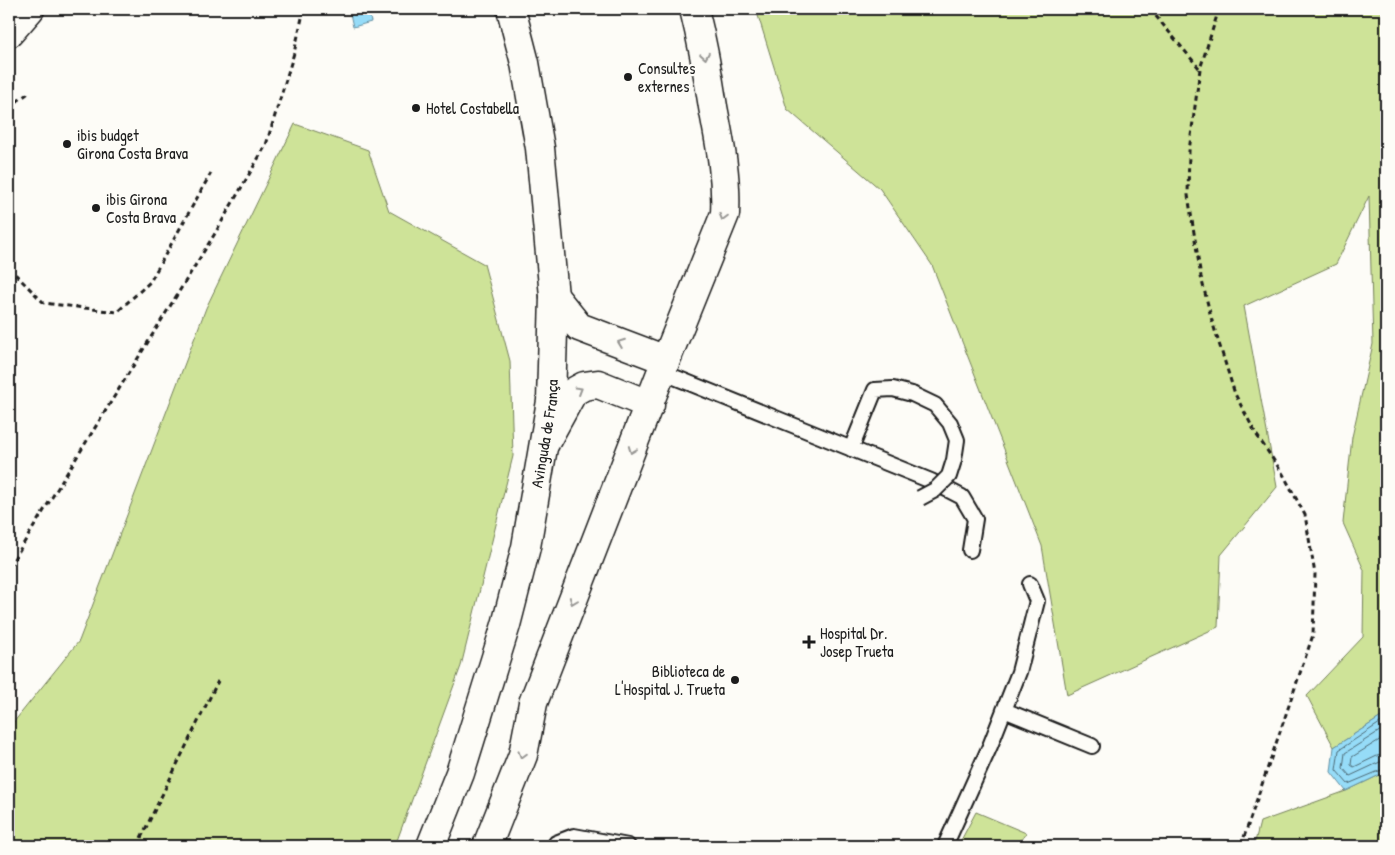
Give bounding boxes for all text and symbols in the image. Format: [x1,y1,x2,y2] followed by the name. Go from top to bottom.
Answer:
[699,52,709,61] one-way arrow
[638,57,695,97] place label: Consultes externes
[622,71,634,83] marker: Consultes externes
[426,97,519,119] place label: Hotel Costabella
[410,102,422,114] marker: Hotel Costabella
[77,124,188,164] place label: ibis budget Girona Costa Brava
[61,138,73,150] marker: ibis budget Girona Costa Brava
[106,188,176,228] place label: ibis Girona Costa Brava
[90,202,102,214] marker: ibis Girona Costa Brava
[718,212,729,221] one-way arrow
[617,339,625,349] one-way arrow
[525,379,563,489] street label: Avinguda de França
[574,386,583,396] one-way arrow
[628,445,638,454] one-way arrow
[569,597,579,605] one-way arrow
[820,622,894,662] place label: Hospital Dr. Josep Trueta
[802,635,816,649] marker: Hospital Dr. Josep Trueta
[615,660,726,700] place label: Biblioteca de L'Hospital J. Trueta
[729,674,741,686] marker: Biblioteca de L'Hospital J. Trueta
[518,751,528,759] one-way arrow

